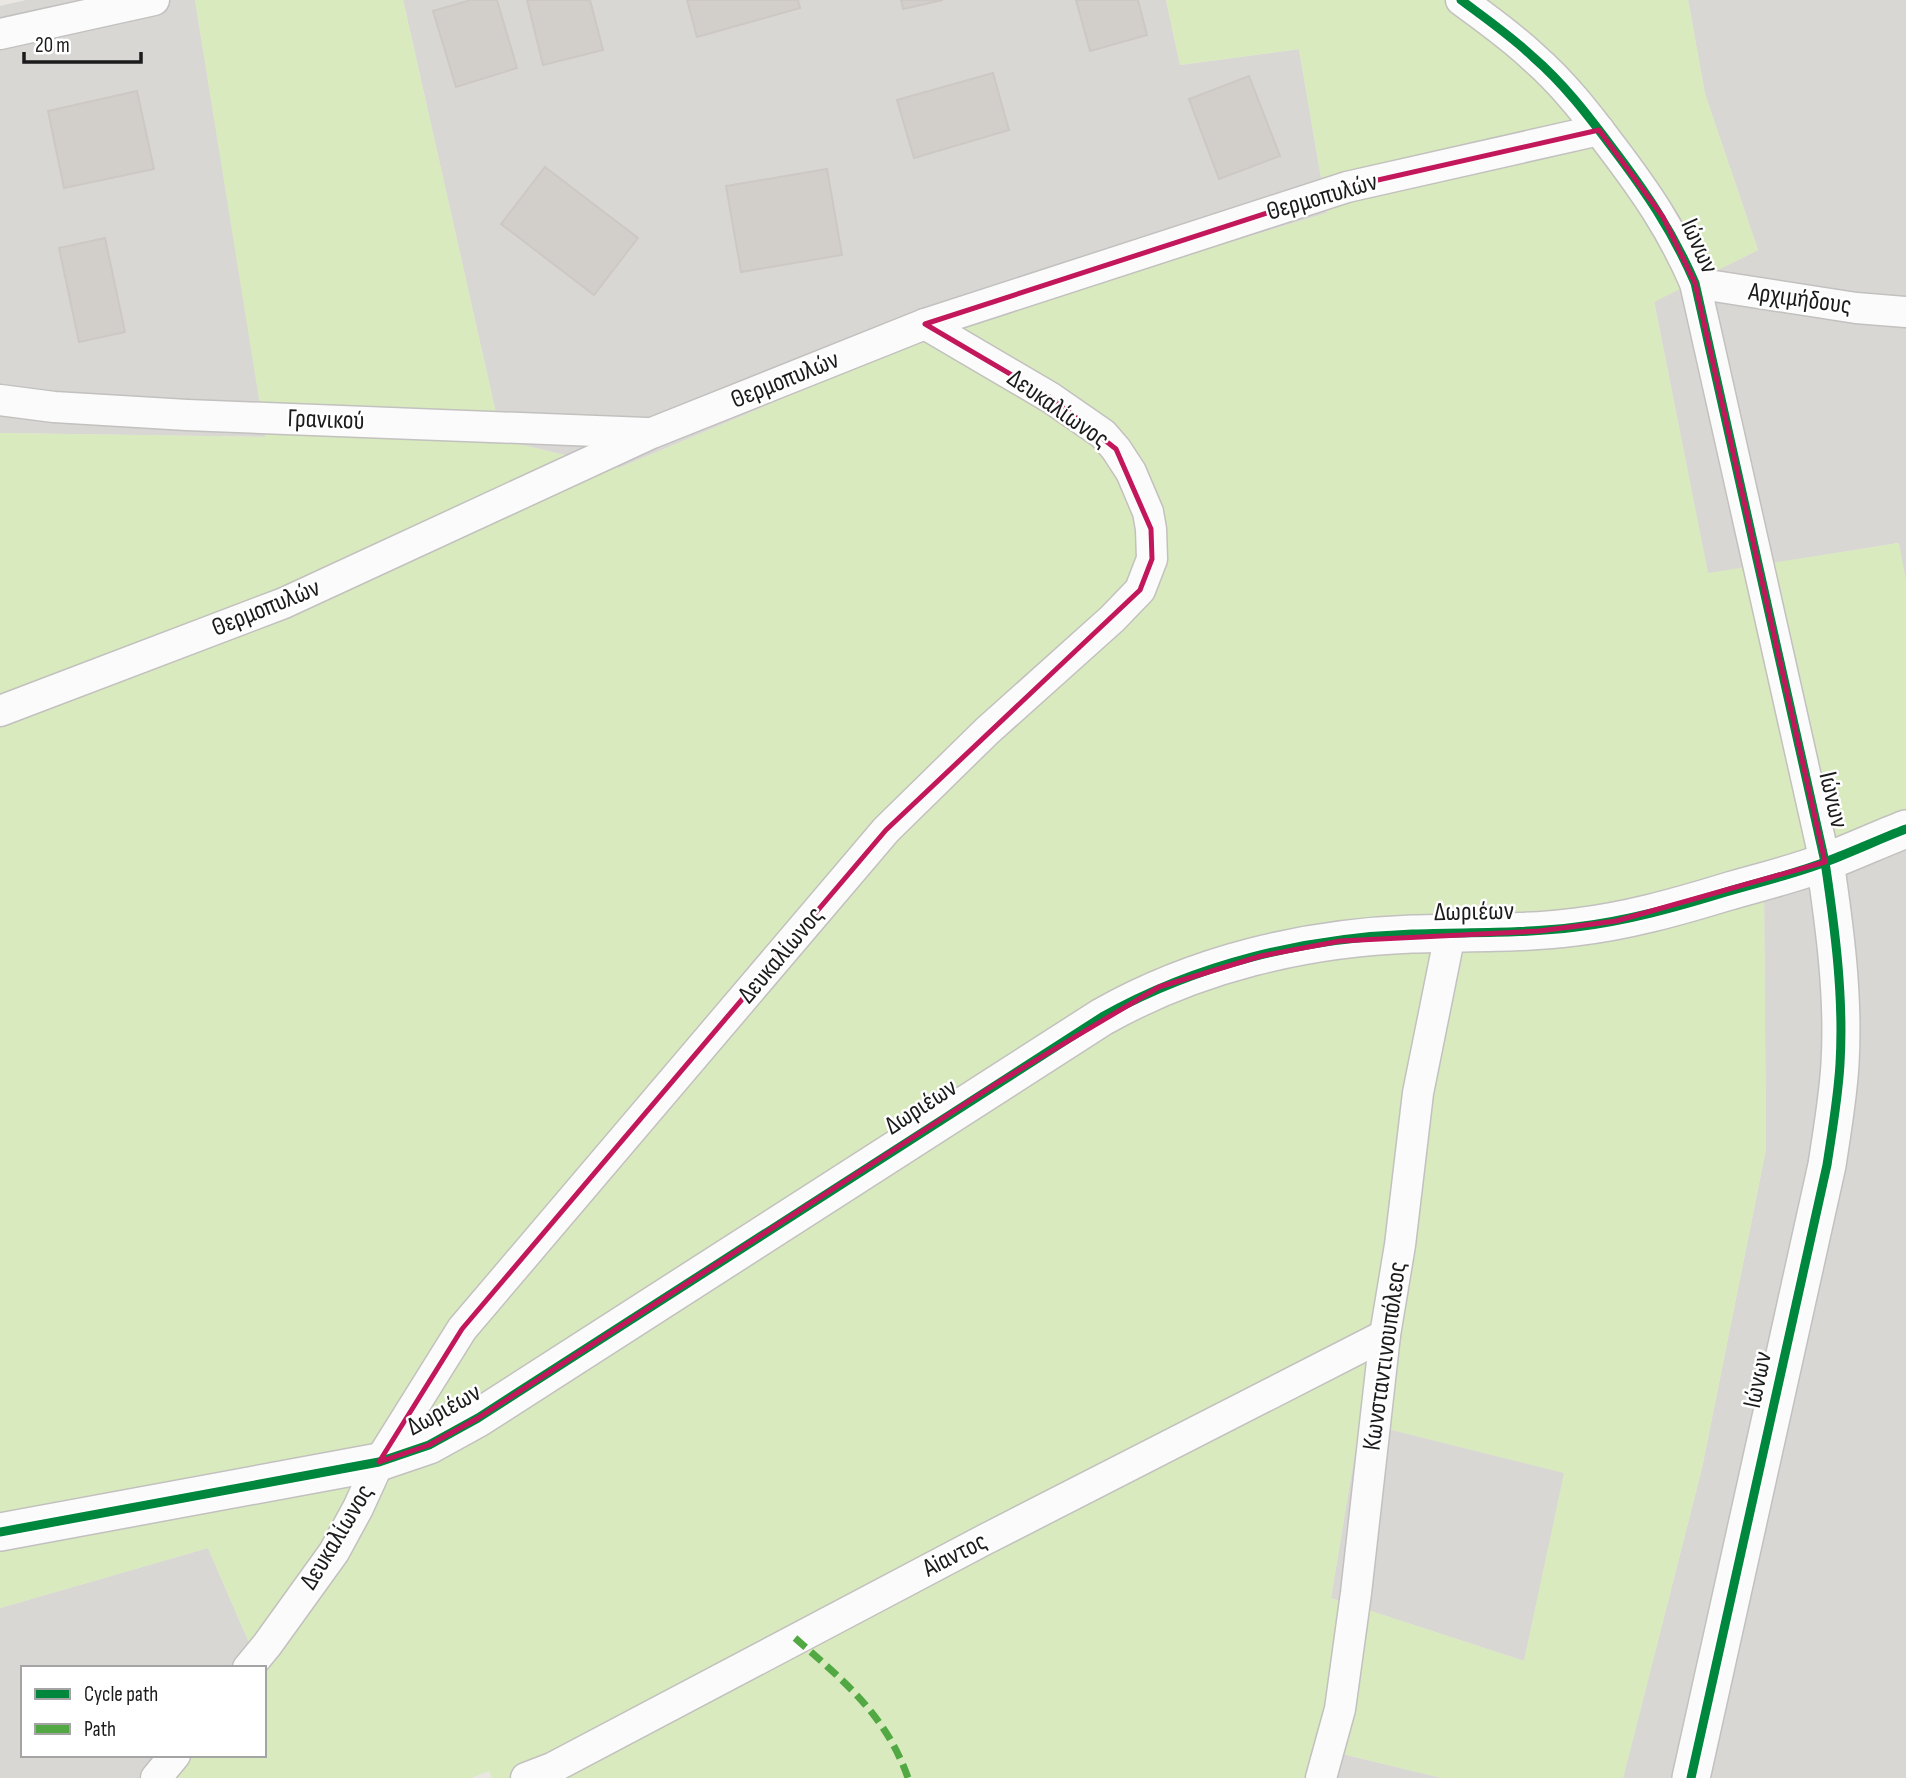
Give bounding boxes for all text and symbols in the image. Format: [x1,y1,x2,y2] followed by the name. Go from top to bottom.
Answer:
[24,21,142,65] scale bar
[35,33,70,58] text: 20 m
[1263,166,1381,228] street label: Θερμοπυλών
[1673,214,1725,278] street label: Ιώνων
[1746,276,1853,322] street label: Αρχιμήδους
[726,344,844,416] street label: Θερμοπυλών
[1001,363,1115,455] street label: Δευκαλίωνος
[287,403,365,437] street label: Γρανικού
[207,572,325,644] street label: Θερμοπυλών
[1812,769,1854,831] street label: Ιώνων
[1434,896,1514,928] street label: Δωριέων
[732,900,830,1010] street label: Δευκαλίωνος
[879,1072,963,1142] street label: Δωριέων
[1356,1260,1414,1452] street label: Κωνσταντινουπόλεος
[1737,1349,1779,1411] street label: Ιώνων
[402,1377,486,1443] street label: Δωριέων
[294,1479,380,1595] street label: Δευκαλίωνος
[917,1526,992,1585] street label: Aiαντος
[21,1666,266,1757] legend
[84,1682,158,1707] text: Cycle path
[84,1717,116,1742] text: Path

